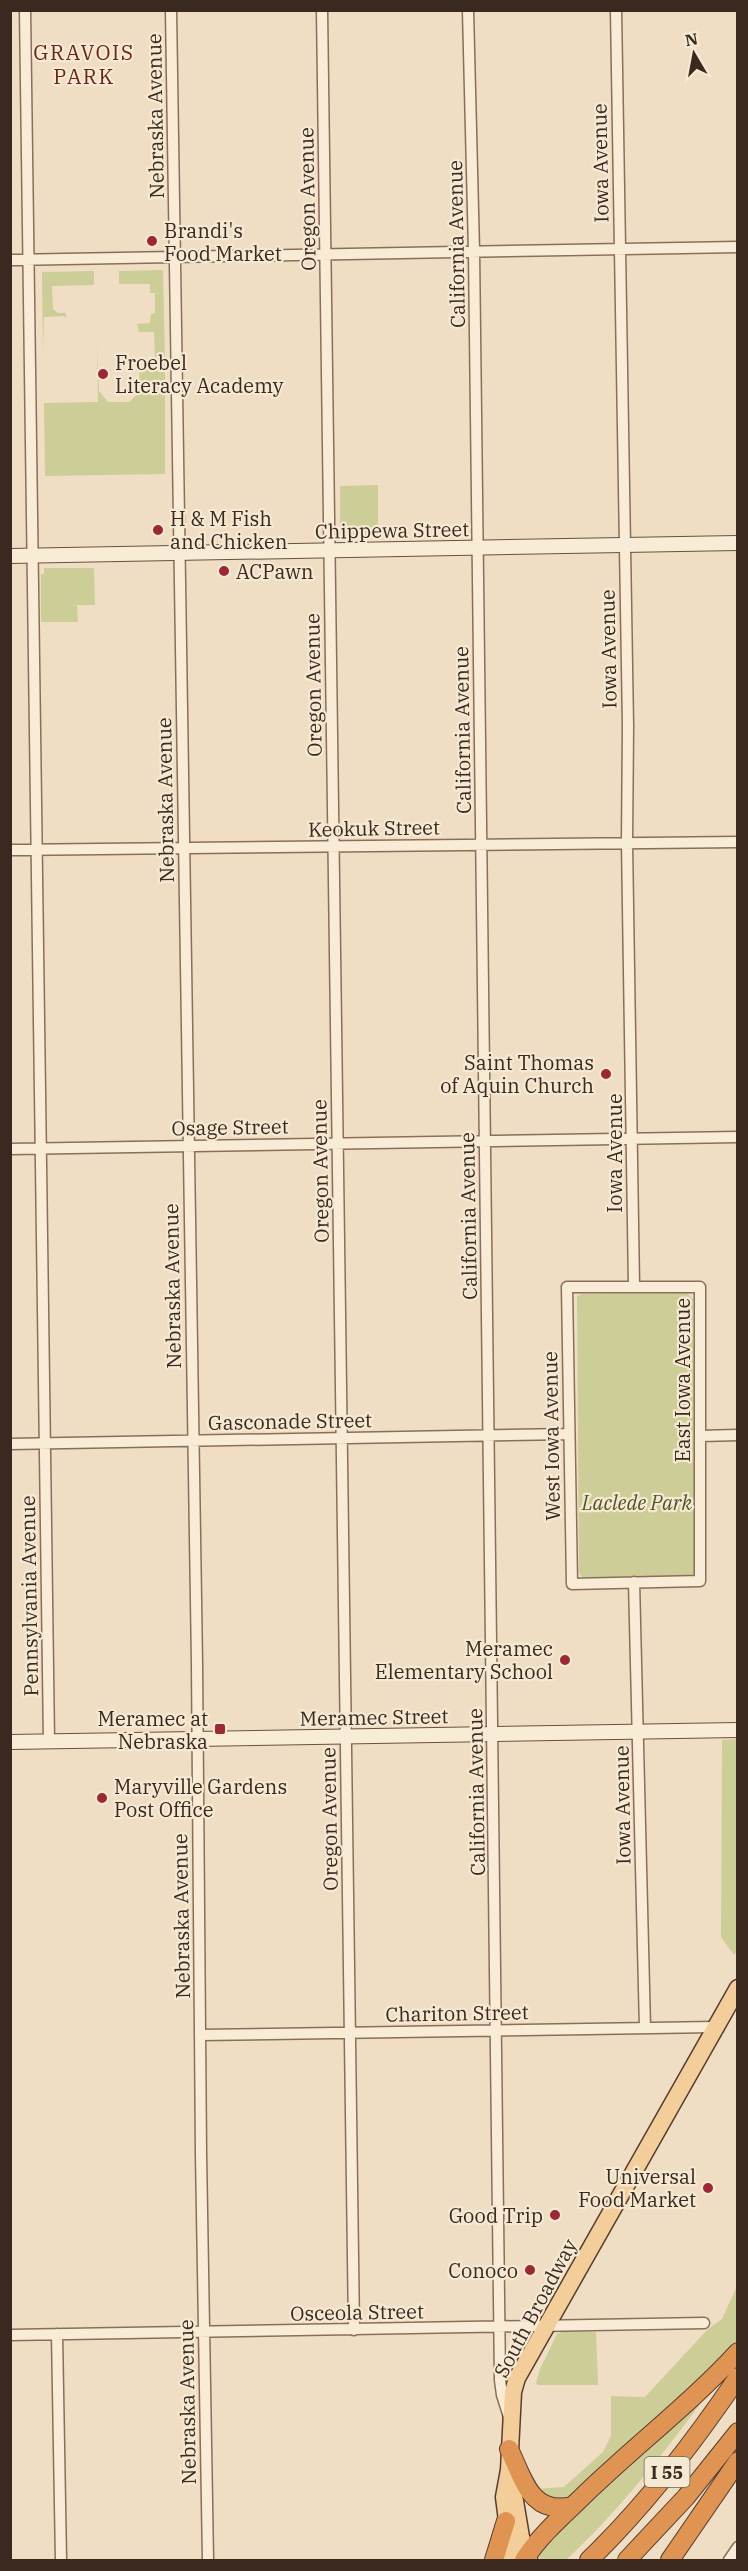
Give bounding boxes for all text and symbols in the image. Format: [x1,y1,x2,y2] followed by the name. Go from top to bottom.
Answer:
[664,24,724,84] north arrow
[683,28,699,50] text: N
[140,33,170,199] street label: Nebraska Avenue
[33,38,135,90] district label: GRAVOIS PARK
[585,103,615,223] street label: Iowa Avenue
[292,127,322,271] street label: Oregon Avenue
[441,160,471,328] street label: California Avenue
[164,217,282,267] place label: Brandi's Food Market
[145,234,159,248] marker: Brandi's Food Market
[115,349,284,399] place label: Froebel Literacy Academy
[96,367,110,381] marker: Froebel Literacy Academy
[170,505,288,555] place label: H & M Fish and Chicken
[315,515,469,545] street label: Chippewa Street
[151,523,165,537] marker: H & M Fish and Chicken
[236,558,314,585] place label: ACPawn
[217,564,231,578] marker: ACPawn
[593,589,623,709] street label: Iowa Avenue
[298,613,328,757] street label: Oregon Avenue
[447,646,477,814] street label: California Avenue
[150,717,180,883] street label: Nebraska Avenue
[308,813,440,843] street label: Keokuk Street
[440,1049,594,1099] place label: Saint Thomas of Aquin Church
[599,1067,613,1081] marker: Saint Thomas of Aquin Church
[601,1093,628,1213] street label: Iowa Avenue
[305,1099,335,1243] street label: Oregon Avenue
[171,1112,289,1142] street label: Osage Street
[453,1132,483,1300] street label: California Avenue
[157,1203,187,1369] street label: Nebraska Avenue
[669,1298,696,1462] street label: East Iowa Avenue
[536,1351,566,1521] street label: West Iowa Avenue
[208,1406,372,1436] street label: Gasconade Street
[581,1489,693,1516] park label: Laclede Park
[14,1495,44,1697] street label: Pennsylvania Avenue
[375,1635,553,1685] place label: Meramec Elementary School
[558,1653,572,1667] marker: Meramec Elementary School
[299,1702,449,1732] street label: Meramec Street
[98,1705,208,1755] place label: Meramec at Nebraska
[461,1708,491,1876] street label: California Avenue
[213,1722,227,1736] marker: Meramec at Nebraska
[607,1745,637,1865] street label: Iowa Avenue
[314,1747,344,1891] street label: Oregon Avenue
[114,1773,287,1823] place label: Maryville Gardens Post Office
[95,1791,109,1805] marker: Maryville Gardens Post Office
[166,1833,196,1999] street label: Nebraska Avenue
[385,1998,529,2028] street label: Chariton Street
[578,2163,696,2213] place label: Universal Food Market
[701,2181,715,2195] marker: Universal Food Market
[449,2202,543,2229] place label: Good Trip
[548,2208,562,2222] marker: Good Trip
[487,2234,583,2382] street label: South Broadway
[448,2257,518,2284] place label: Conoco
[523,2263,537,2277] marker: Conoco
[290,2297,424,2327] street label: Osceola Street
[172,2319,202,2485] street label: Nebraska Avenue
[644,2457,690,2487] road number: I 55

